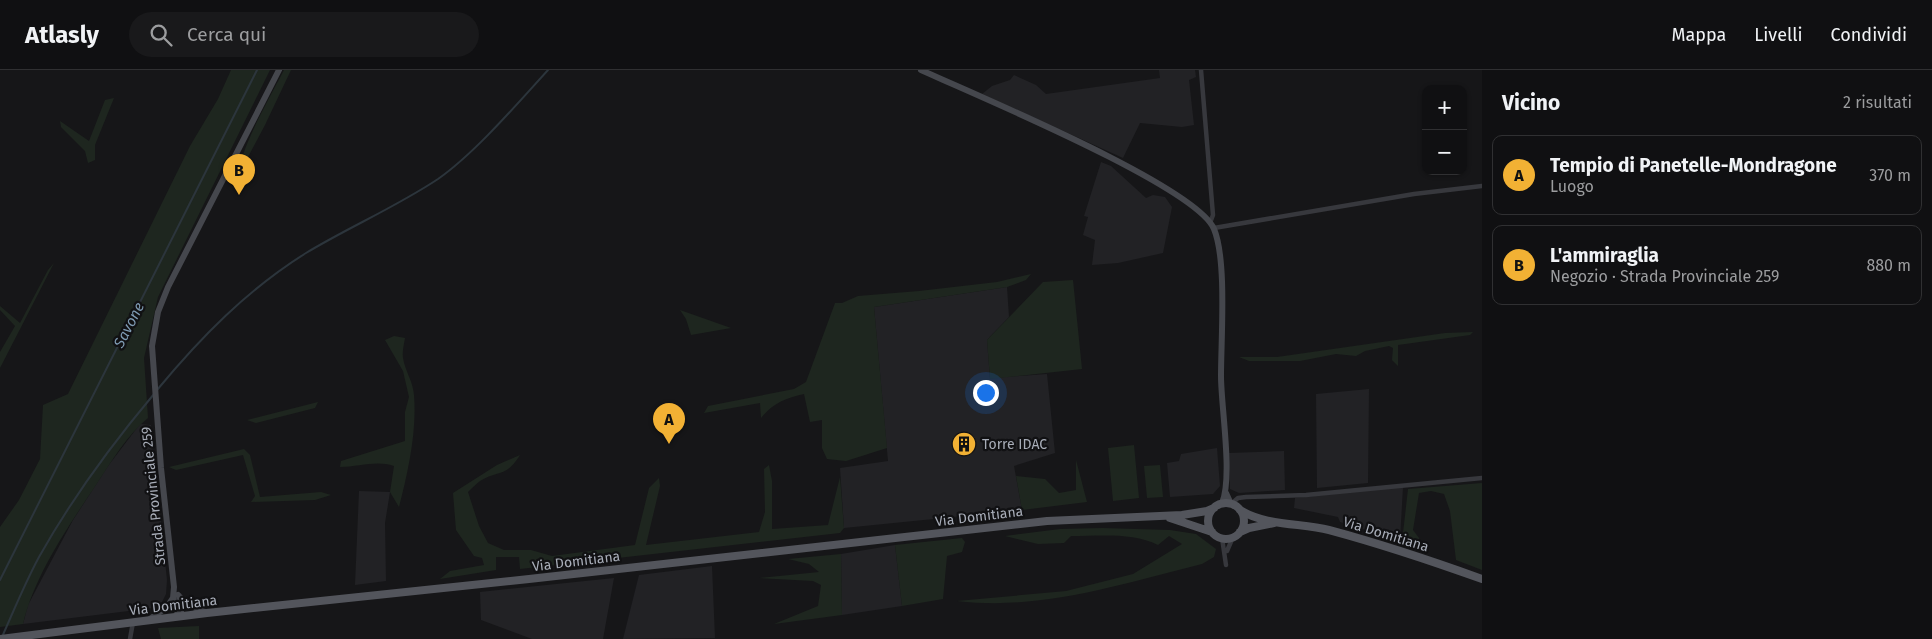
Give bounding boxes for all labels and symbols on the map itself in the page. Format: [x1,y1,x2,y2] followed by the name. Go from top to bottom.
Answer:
[223,154,255,195] pin: B
[109,299,148,352] water label: Savone
[973,380,999,406] your location
[653,403,685,444] pin: A
[138,426,169,566] street label: Strada Provinciale 259
[951,431,977,457] building icon: Torre IDAC
[982,436,1047,453] place label: Torre IDAC
[934,503,1024,530] street label: Via Domitiana
[1341,513,1431,556] street label: Via Domitiana
[531,548,621,575] street label: Via Domitiana
[128,592,218,619] street label: Via Domitiana

